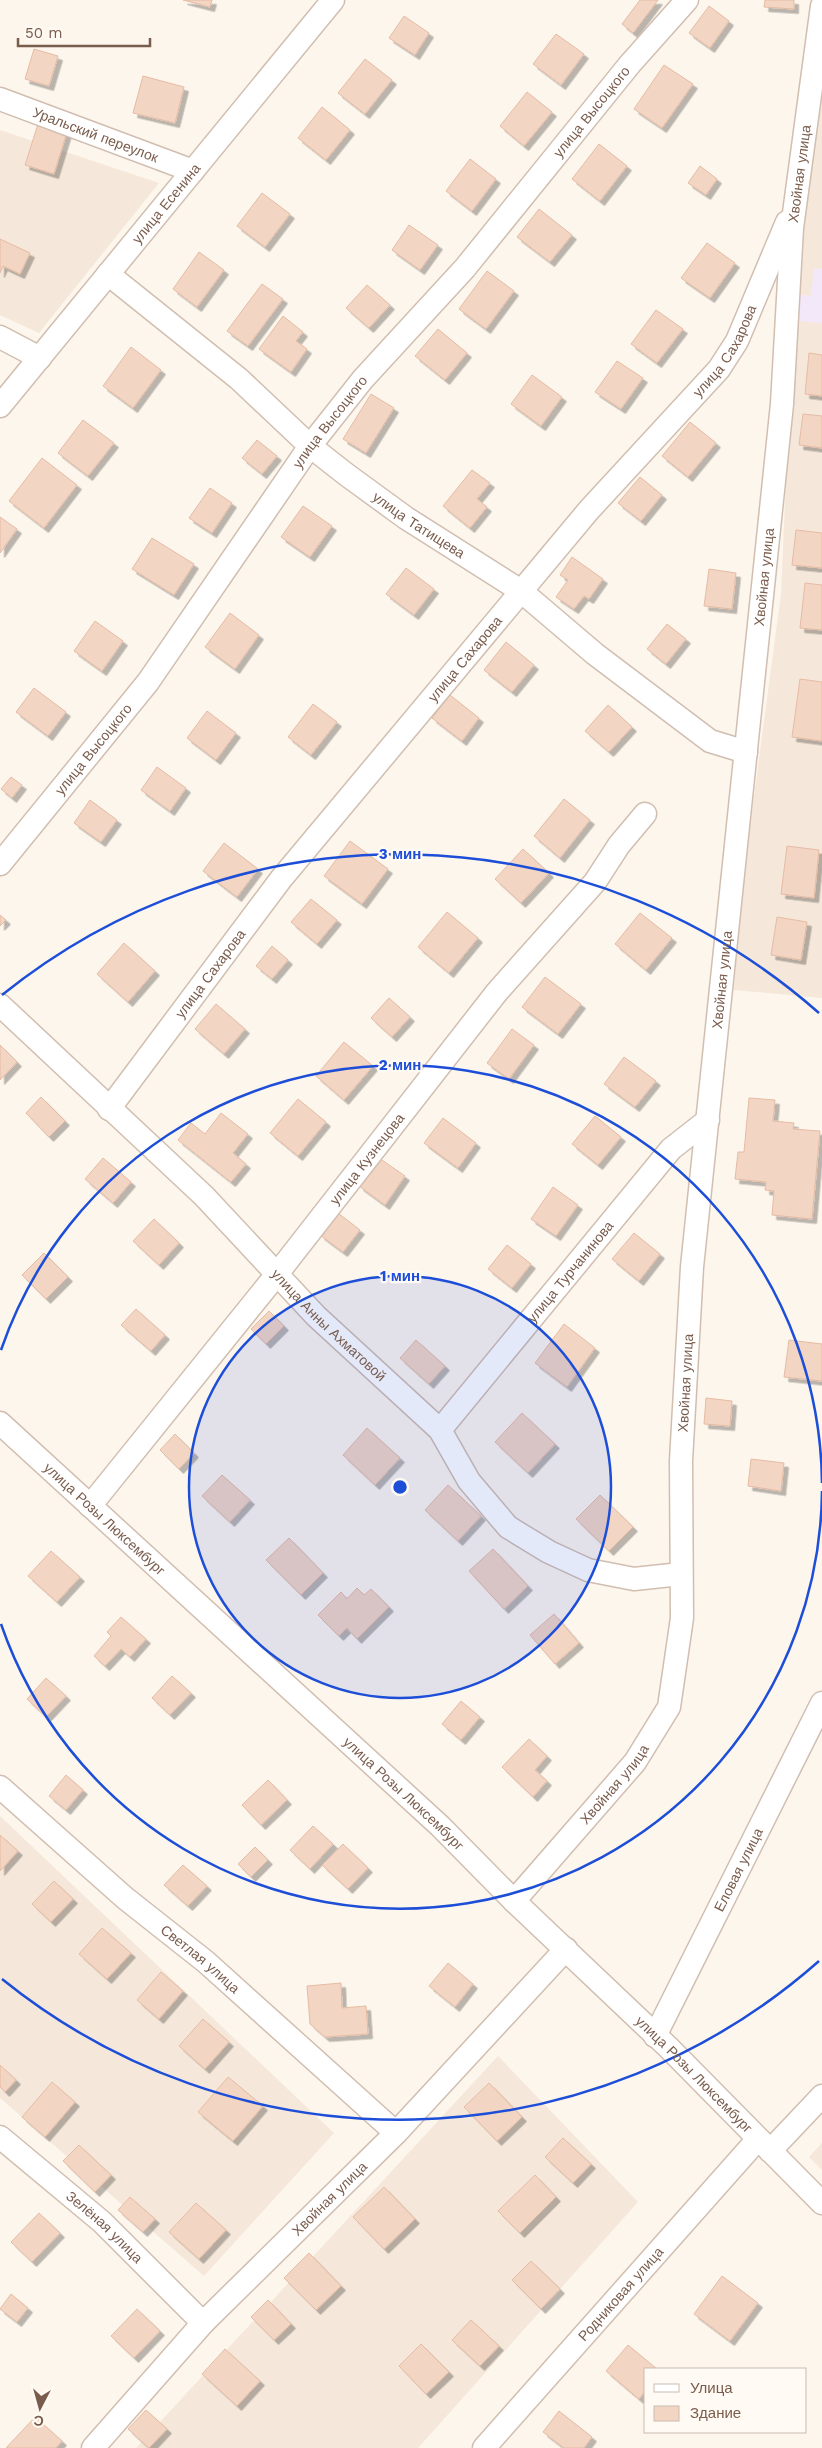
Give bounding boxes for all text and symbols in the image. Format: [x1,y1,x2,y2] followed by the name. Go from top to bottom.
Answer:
[18,15,150,47] scale bar
[25,24,62,42] text: 50 m
[550,63,633,160] street label: улица Высоцкого
[31,104,161,166] street label: Уральский переулок
[785,123,814,224] street label: Хвойная улица
[129,160,204,247] street label: улица Есенина
[689,302,759,400] street label: улица Сахарова
[289,372,371,471] street label: улица Высоцкого
[370,488,468,561] street label: улица Татищева
[751,527,777,627] street label: Хвойная улица
[424,613,505,705] street label: улица Сахарова
[52,700,135,798] street label: улица Высоцкого
[379,845,421,863] text: 3 мин
[172,926,249,1021] street label: улица Сахарова
[709,930,735,1030] street label: Хвойная улица
[379,1056,421,1074] text: 2 мин
[326,1110,407,1208] street label: улица Кузнецова
[524,1217,617,1326] street label: улица Турчанинова
[268,1266,389,1384] street label: улица Анны Ахматовой
[380,1267,420,1285] text: 1 мин
[675,1333,696,1433] street label: Хвойная улица
[41,1459,169,1578] street label: улица Розы Люксембург
[391,1478,409,1496] centre of rings
[340,1734,467,1853] street label: улица Розы Люксембург
[577,1741,652,1827] street label: Хвойная улица
[711,1825,766,1914] street label: Еловая улица
[158,1921,243,1996] street label: Светлая улица
[632,2013,756,2136] street label: улица Розы Люксембург
[289,2158,370,2239] street label: Хвойная улица
[63,2188,146,2266] street label: Зелёная улица
[575,2244,667,2344] street label: Родниковая улица
[644,2368,807,2433] legend
[690,2379,733,2397] text: Улица
[15,2383,65,2433] north arrow
[690,2404,741,2422] text: Здание
[33,2412,45,2429] text: С

